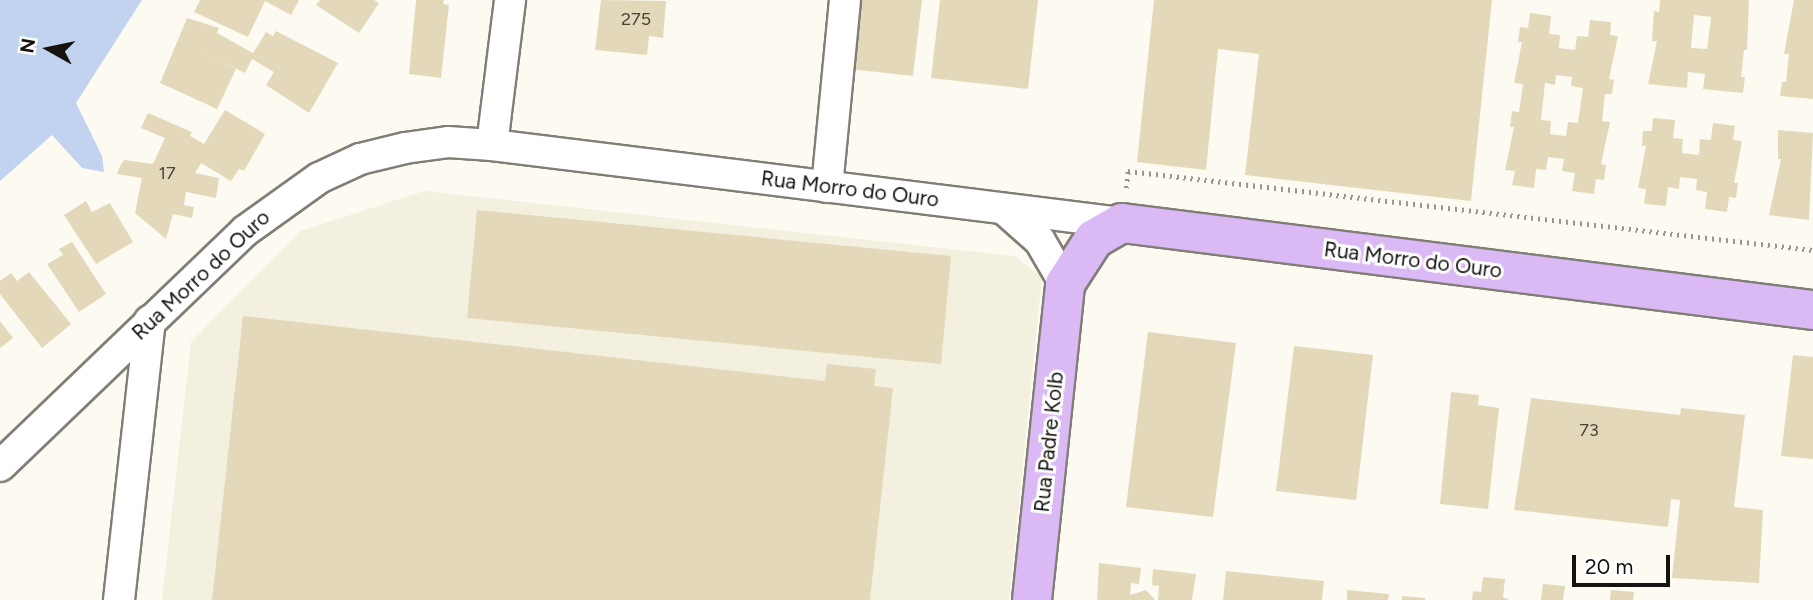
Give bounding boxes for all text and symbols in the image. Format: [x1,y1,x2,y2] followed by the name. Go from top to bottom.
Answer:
[621,8,651,30] house number: 275
[14,14,84,84] north arrow
[15,37,40,55] text: N
[158,162,176,184] house number: 17
[760,166,940,212] street label: Rua Morro do Ouro
[127,205,275,345] street label: Rua Morro do Ouro
[1323,237,1503,283] street label: Rua Morro do Ouro
[1029,370,1069,514] street label: Rua Padre Kolb
[1579,419,1599,441] house number: 73
[1575,540,1673,584] scale bar
[1585,554,1633,579] text: 20 m

